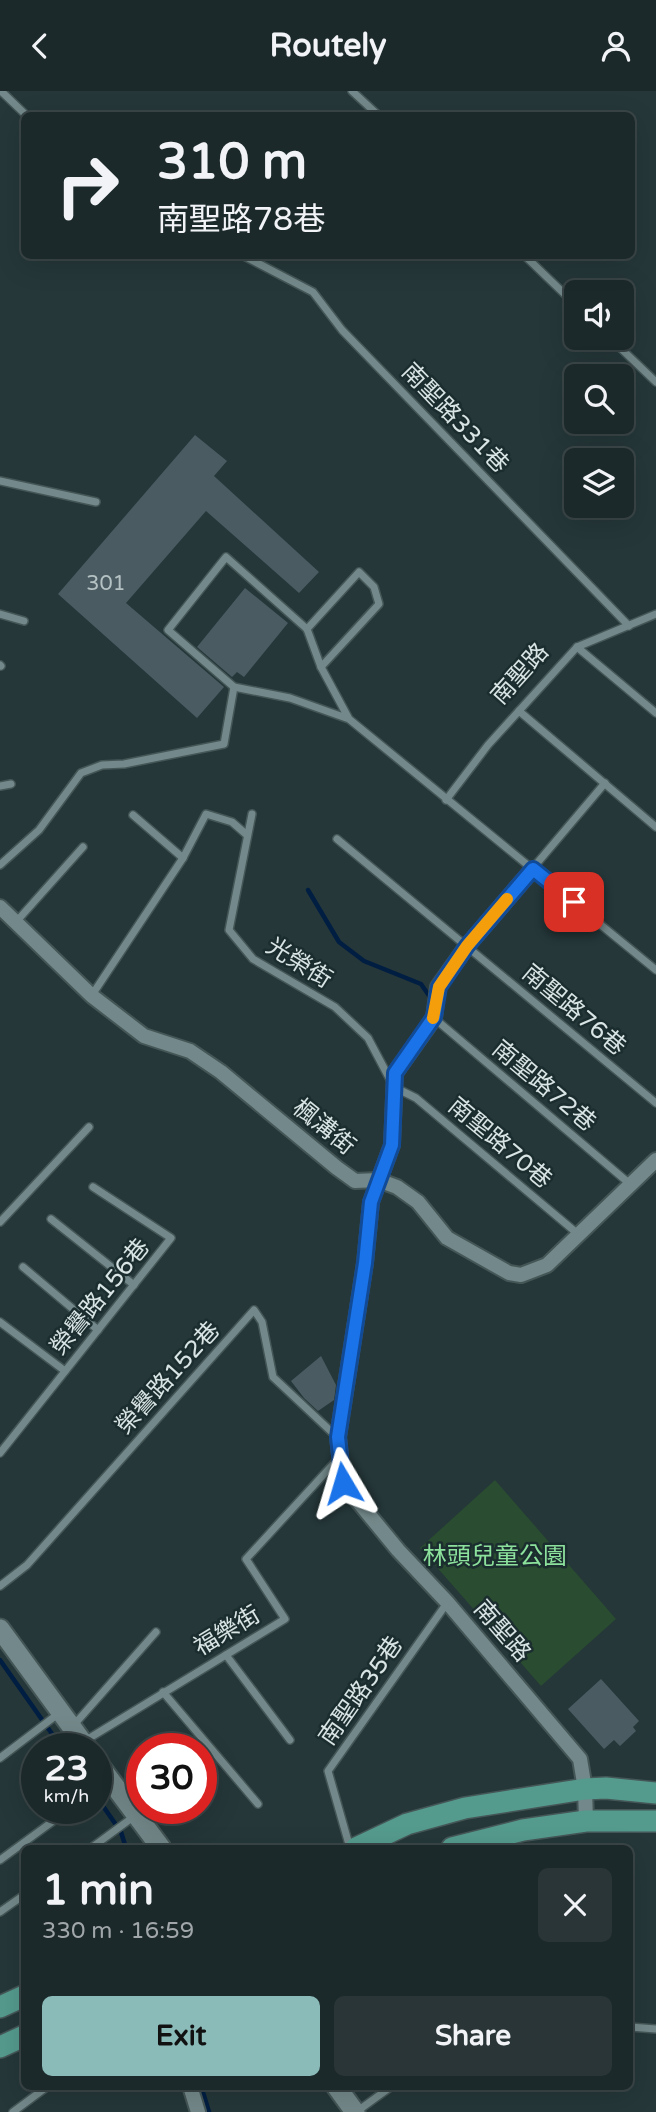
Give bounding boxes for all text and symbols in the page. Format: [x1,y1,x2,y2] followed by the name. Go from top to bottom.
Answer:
[21,27,59,65] icon: back
[270,27,387,65] text: Routely
[597,27,635,65] icon: person
[157,133,307,192] text: 310 m
[42,140,133,231] icon: right
[157,201,325,239] text: 南聖路78巷
[564,280,634,518] map controls
[564,280,634,350] button: sound
[396,357,514,479] street label: 南聖路331巷
[564,364,634,434] button: search
[564,448,634,518] button: layers
[86,571,126,596] house number: 301
[485,638,555,710] street label: 南聖路
[544,872,604,932] pin
[555,883,593,921] icon: arrive
[261,932,337,994] street label: 光榮街
[516,958,632,1062] street label: 南聖路76巷
[486,1034,602,1138] street label: 南聖路72巷
[442,1091,558,1195] street label: 南聖路70巷
[287,1093,361,1161] street label: 楓溝街
[44,1233,156,1361] street label: 榮譽路156巷
[110,1316,226,1440] street label: 榮譽路152巷
[306,1446,380,1520] position arrow
[423,1542,567,1571] park label: 林頭兒童公園
[467,1594,537,1668] street label: 南聖路
[189,1600,265,1662] street label: 福樂街
[313,1631,409,1751] street label: 南聖路35巷
[126,1733,217,1824] speed limit sign: 30
[45,1748,88,1790] text: 23
[44,1785,89,1807] text: km/h
[42,1865,154,1916] text: 1 min
[538,1868,612,1942] button: close
[42,1917,194,1945] text: 330 m · 16:59
[42,1996,320,2076] button: Exit
[334,1996,612,2076] button: Share

